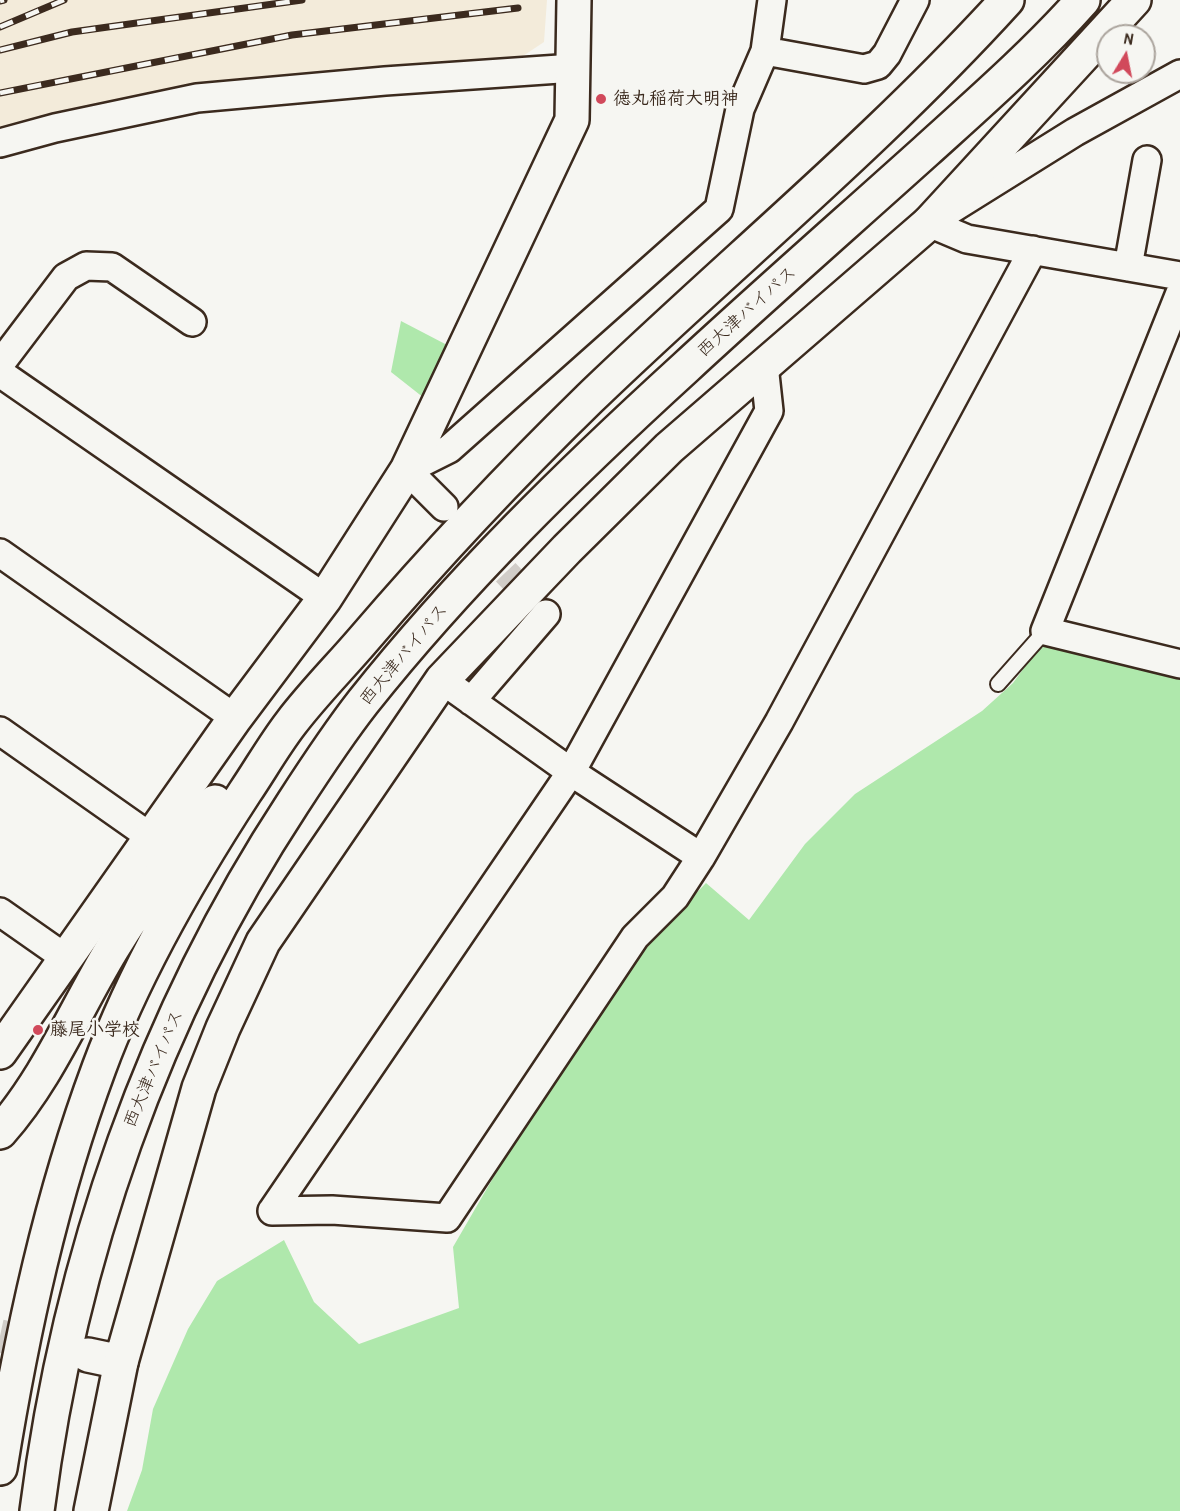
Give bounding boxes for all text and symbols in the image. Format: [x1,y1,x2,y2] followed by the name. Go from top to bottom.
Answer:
[1096,24,1156,84] north arrow
[1123,27,1135,50] text: N
[613,88,739,110] place label: 徳丸稲荷大明神
[594,92,608,106] marker: 徳丸稲荷大明神
[693,262,801,362] street label: 西大津バイパス
[355,600,453,710] street label: 西大津バイパス
[119,1007,189,1131] street label: 西大津バイパス
[50,1019,140,1041] place label: 藤尾小学校
[31,1023,45,1037] marker: 藤尾小学校

